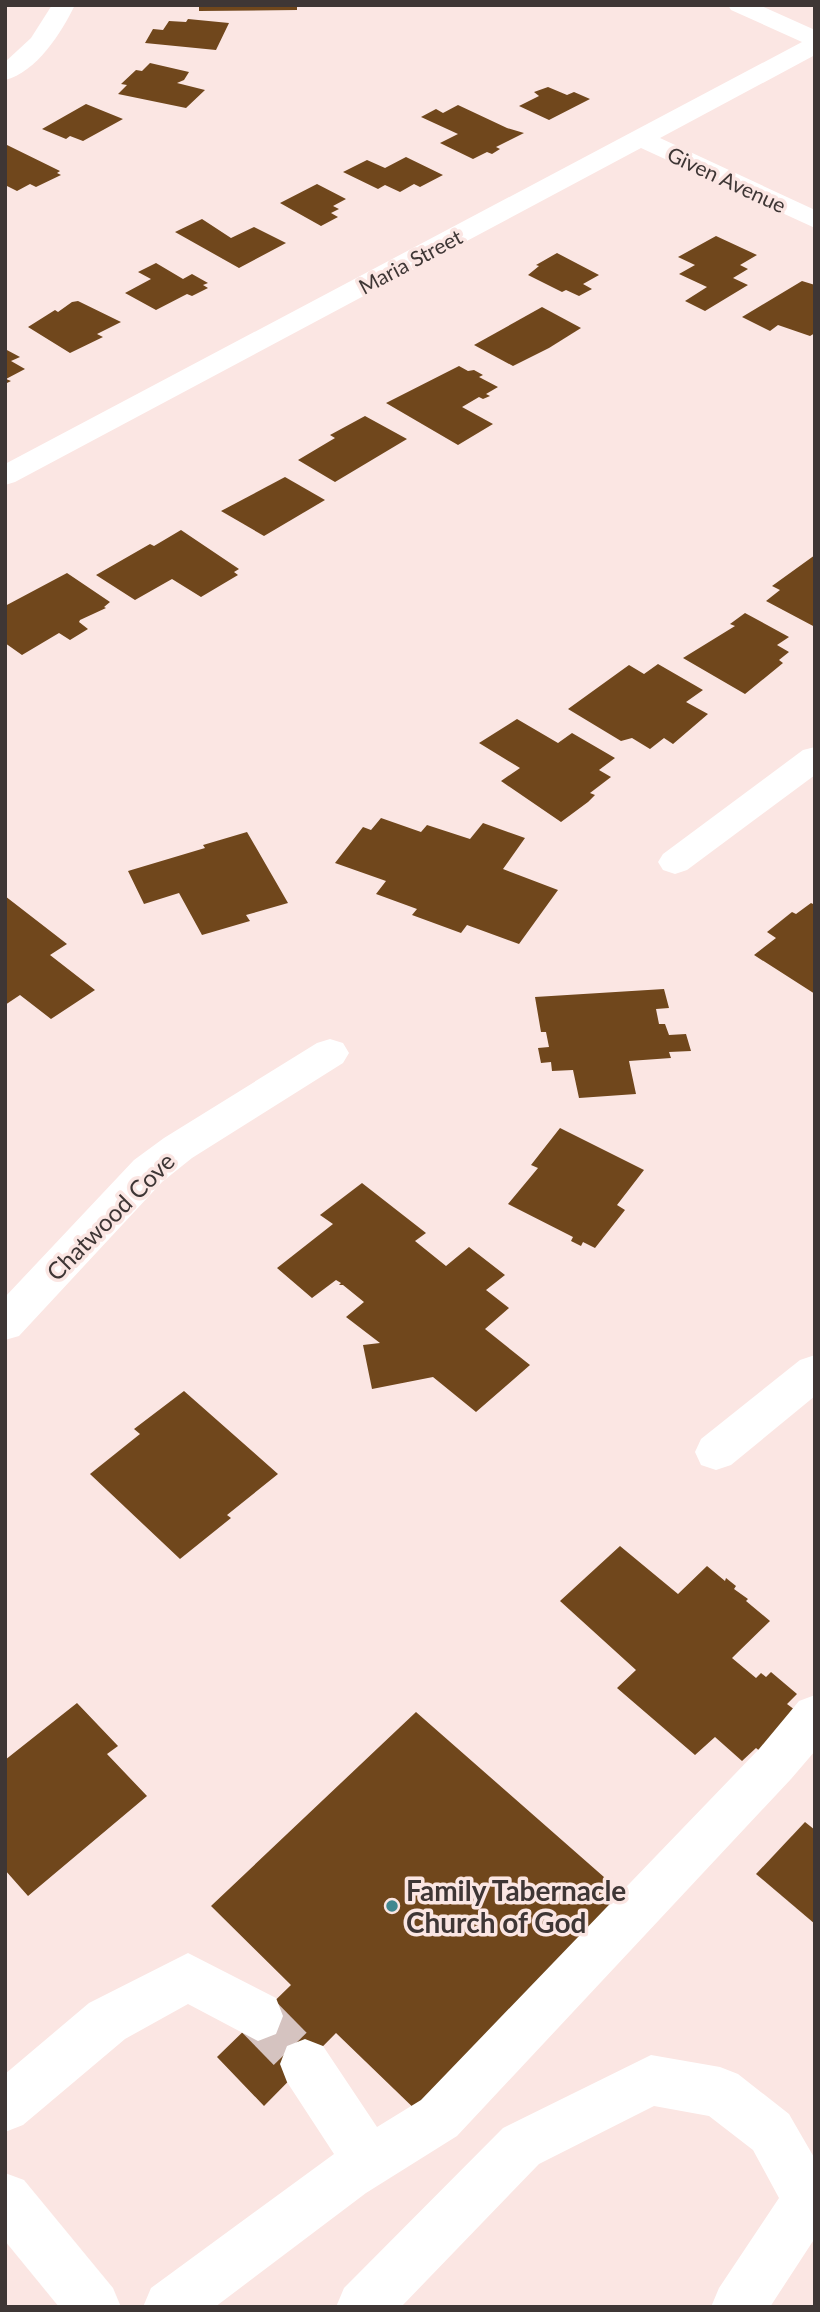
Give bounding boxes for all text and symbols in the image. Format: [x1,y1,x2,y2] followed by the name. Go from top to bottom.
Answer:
[664,141,790,217] street label: Given Avenue
[354,223,466,299] street label: Maria Street
[40,1146,180,1286] street label: Chatwood Cove
[406,1873,626,1939] place label: Family Tabernacle Church of God
[384,1898,400,1914] marker: Family Tabernacle Church of God

